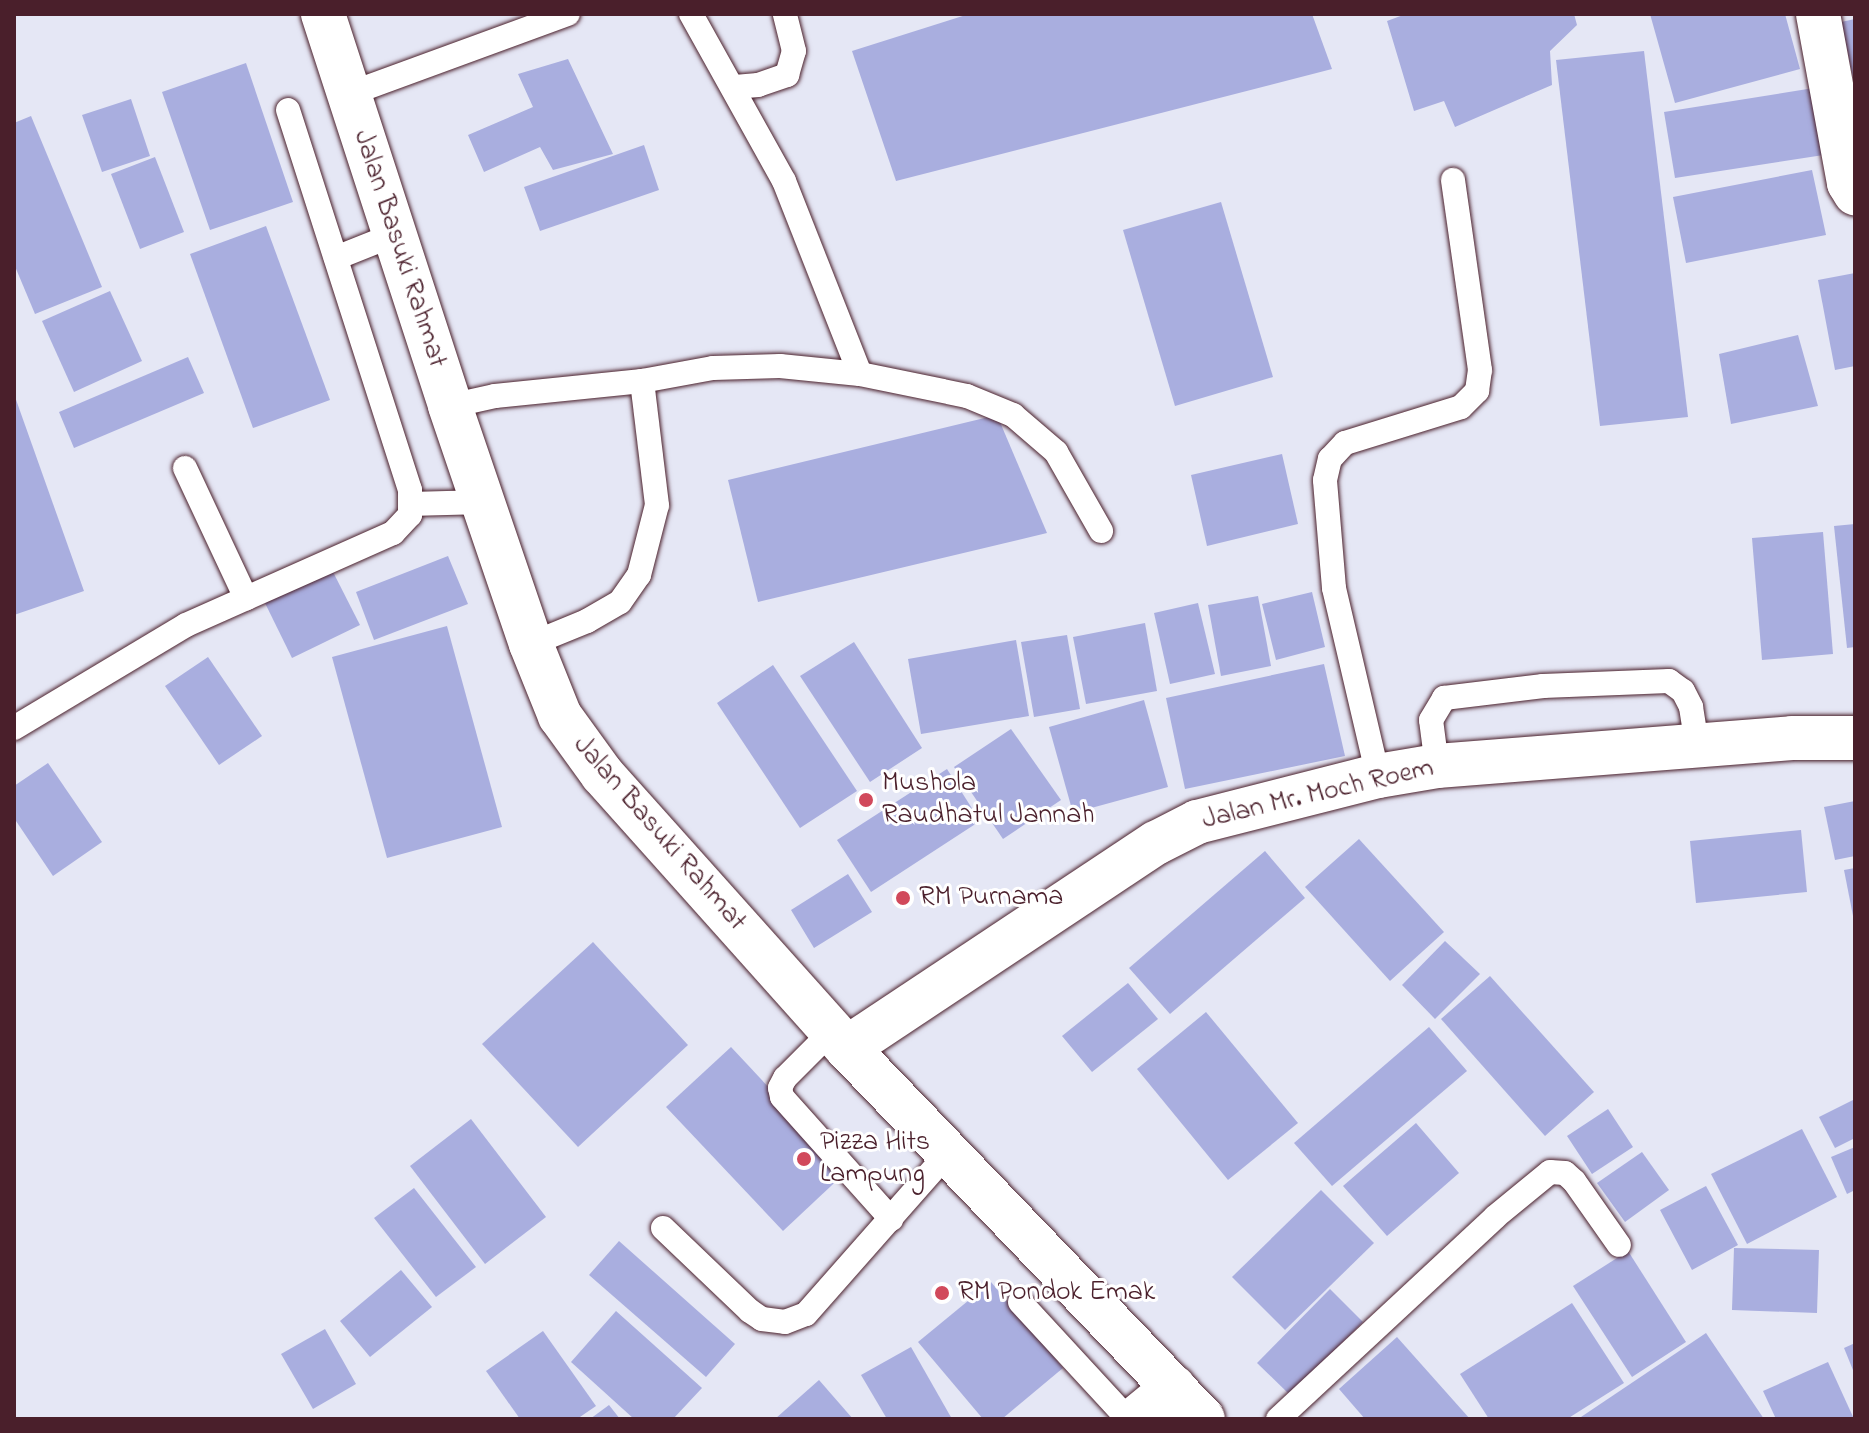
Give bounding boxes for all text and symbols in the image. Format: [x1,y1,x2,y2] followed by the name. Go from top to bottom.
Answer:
[345,126,453,372] street label: Jalan Basuki Rahmat
[565,729,753,939] street label: Jalan Basuki Rahmat
[1199,752,1437,838] street label: Jalan Mr. Moch Roem
[882,767,1095,833] place label: Mushola Raudhatul Jannah
[857,791,875,809] marker: Mushola Raudhatul Jannah
[919,881,1063,915] place label: RM Purnama
[894,889,912,907] marker: RM Purnama
[820,1126,930,1192] place label: Pizza Hits Lampung
[795,1150,813,1168] marker: Pizza Hits Lampung
[958,1276,1155,1310] place label: RM Pondok Emak
[933,1284,951,1302] marker: RM Pondok Emak

